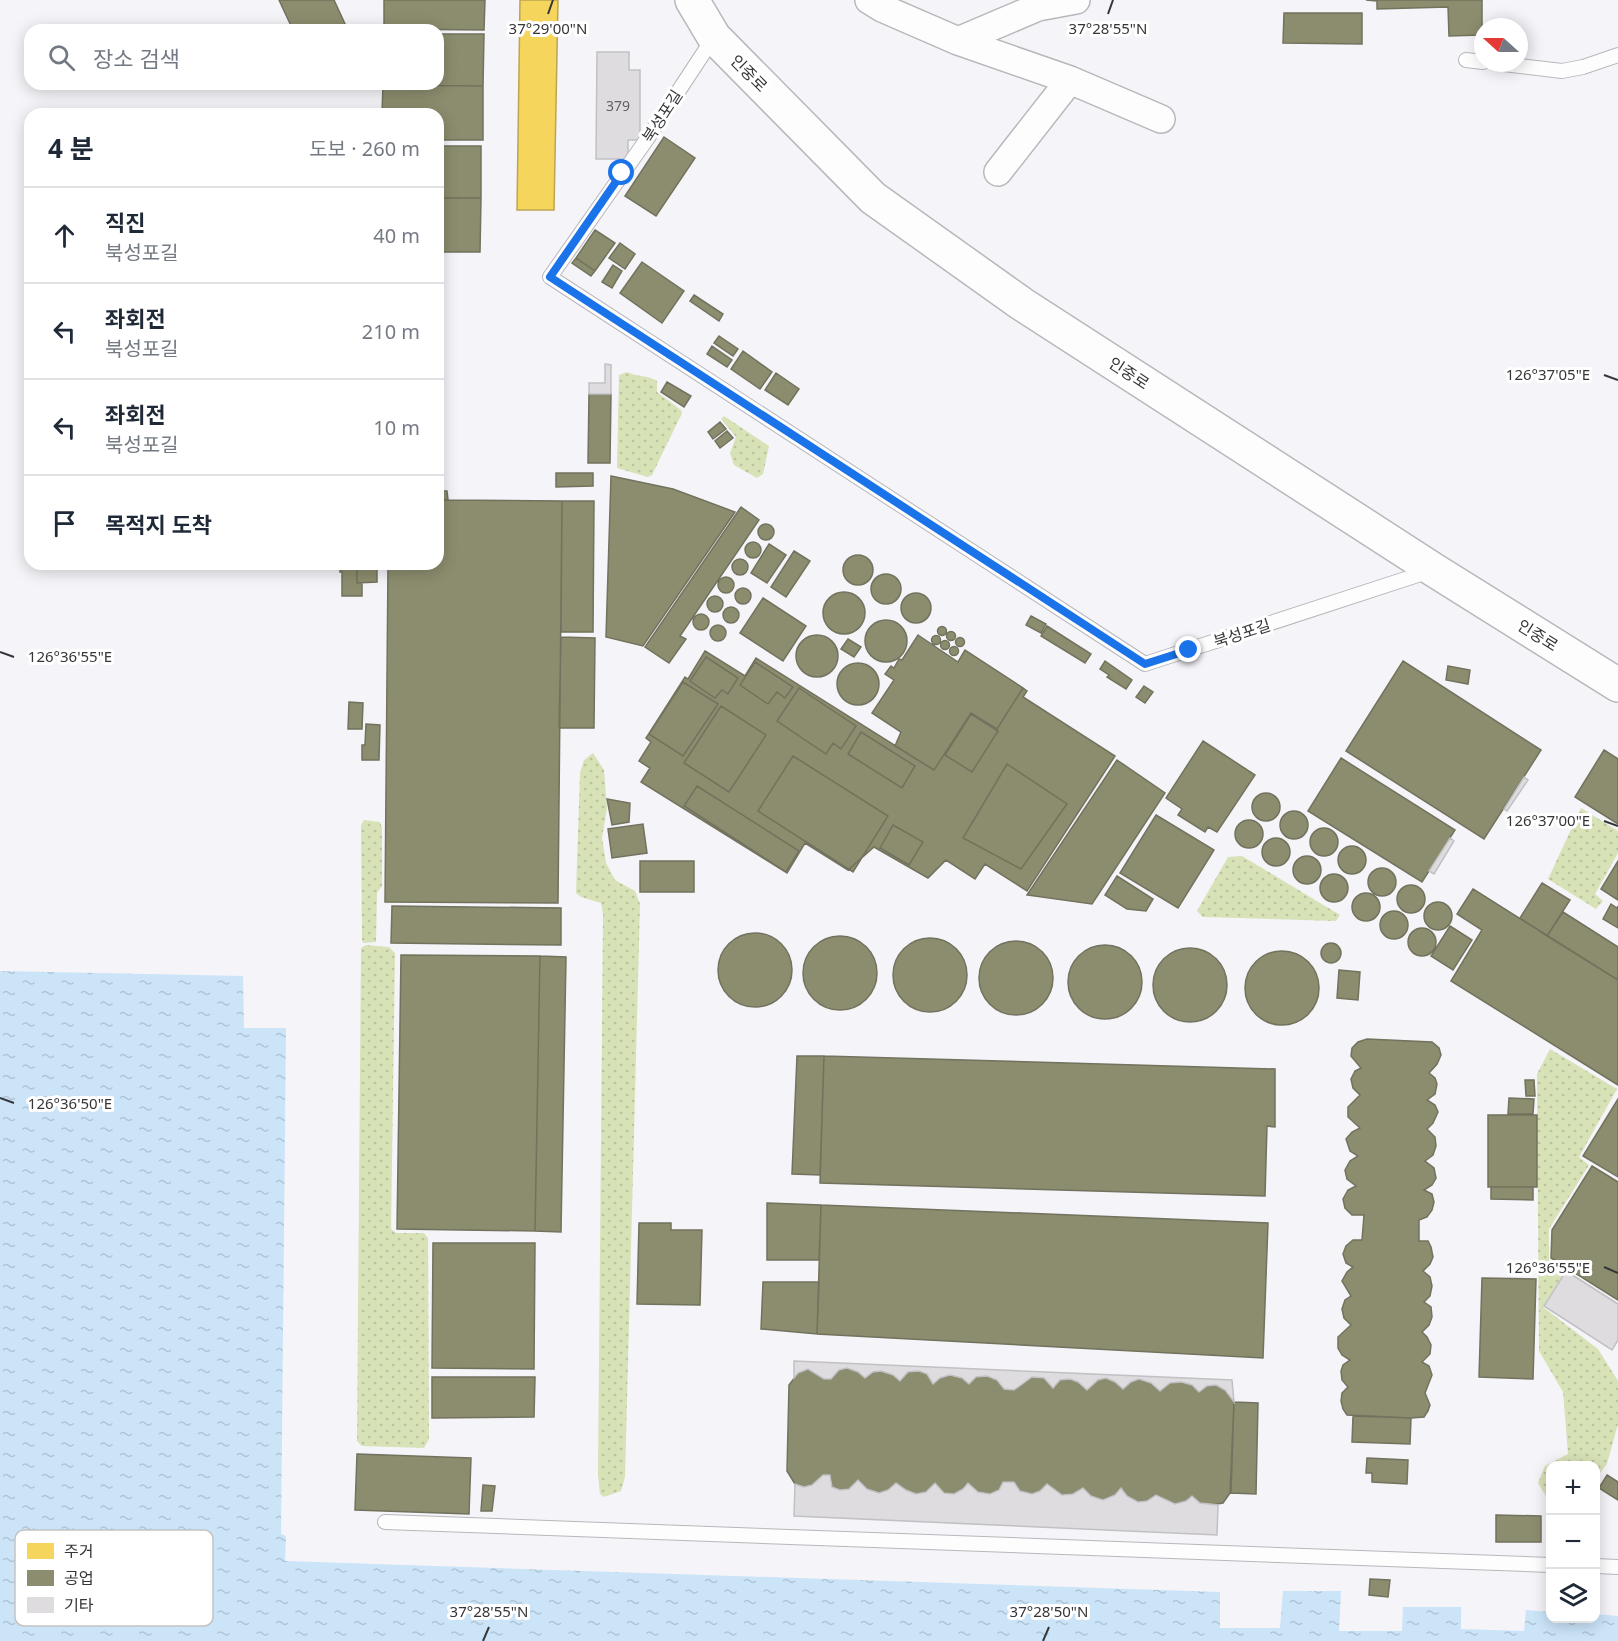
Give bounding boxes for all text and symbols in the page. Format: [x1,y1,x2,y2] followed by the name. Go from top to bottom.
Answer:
[509,18,587,38] text: 37°29'00"N
[1069,18,1147,38] text: 37°28'55"N
[1474,18,1528,72] north arrow
[24,24,444,90] search box
[45,41,78,74] icon: search
[93,43,180,73] text: 장소 검색
[726,50,773,97] street label: 인중로
[637,85,687,147] street label: 북성포길
[606,96,630,115] house number: 379
[48,130,94,166] text: 4 분
[309,135,420,162] text: 도보 · 260 m
[608,159,634,185] route start
[105,207,145,237] text: 직진
[48,219,81,252] icon: ahead
[373,222,420,249] text: 40 m
[105,239,179,266] text: 북성포길
[105,303,166,333] text: 좌회전
[48,315,81,348] icon: left
[362,318,420,345] text: 210 m
[105,335,179,362] text: 북성포길
[1104,352,1154,394] street label: 인중로
[1506,364,1590,384] text: 126°37'05"E
[105,399,166,429] text: 좌회전
[48,411,81,444] icon: left
[373,414,420,441] text: 10 m
[105,431,179,458] text: 북성포길
[48,507,81,540] icon: arrive
[105,509,212,539] text: 목적지 도착
[1211,613,1273,653] street label: 북성포길
[1513,614,1563,656] street label: 인중로
[1175,636,1201,662] route end
[28,646,112,666] text: 126°36'55"E
[1506,810,1590,830] text: 126°37'00"E
[28,1093,112,1113] text: 126°36'50"E
[1506,1257,1590,1277] text: 126°36'55"E
[1546,1461,1600,1623] map controls
[1546,1461,1600,1515] button: +
[1546,1515,1600,1569] button: −
[15,1530,213,1626] legend
[64,1540,93,1562] text: 주거
[64,1567,93,1589] text: 공업
[1546,1569,1600,1623] button: layers
[64,1594,94,1616] text: 기타
[450,1601,528,1621] text: 37°28'55"N
[1010,1601,1088,1621] text: 37°28'50"N

